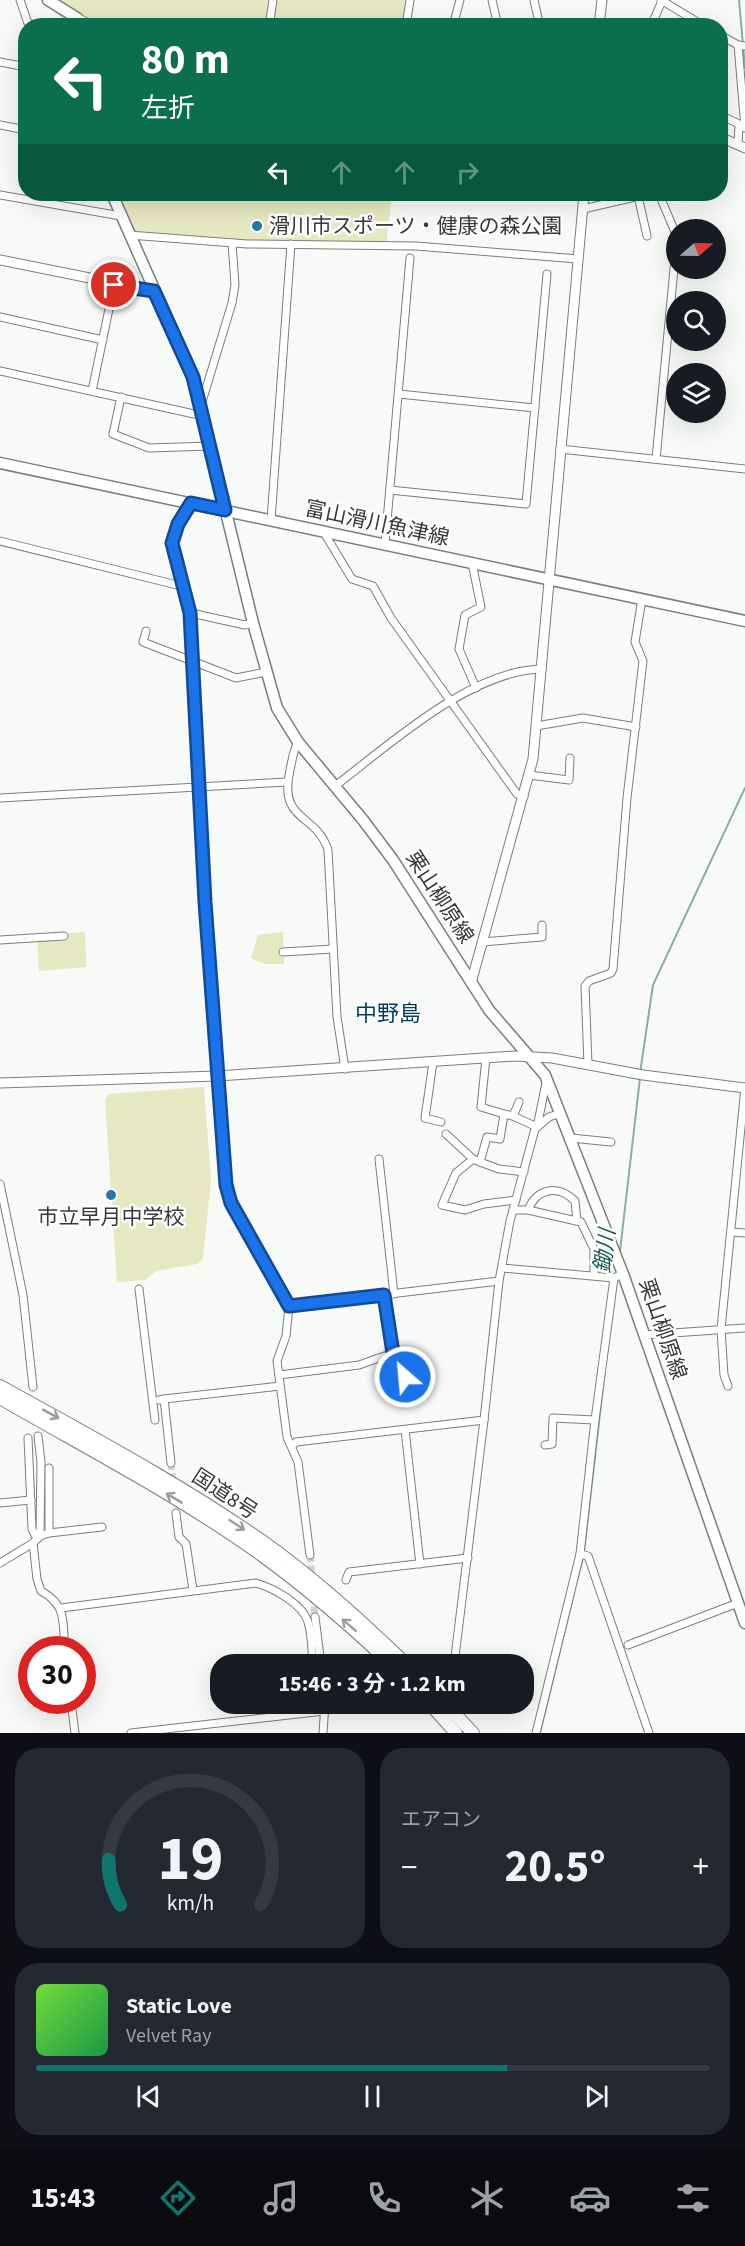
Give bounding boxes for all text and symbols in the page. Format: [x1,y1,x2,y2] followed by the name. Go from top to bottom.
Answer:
[141,30,230,90] text: 80 m
[42,42,120,120] icon: left
[141,89,195,128] text: 左折
[262,156,295,189] icon: left
[325,156,358,189] icon: ahead
[388,156,421,189] icon: ahead
[451,156,484,189] icon: right
[269,211,563,241] place label: 滑川市スポーツ・健康の森公園
[250,219,264,233] marker: 滑川市スポーツ・健康の森公園
[666,219,726,279] north arrow
[666,219,726,423] map controls
[88,259,139,310] pin
[97,268,130,301] icon: arrive
[666,291,726,351] button: search
[666,363,726,423] button: layers
[302,493,452,553] street label: 富山滑川魚津線
[399,845,481,949] street label: 栗山柳原線
[355,998,421,1030] district label: 中野島
[104,1188,118,1202] marker: 市立早月中学校
[38,1202,185,1232] place label: 市立早月中学校
[586,1225,624,1275] water label: 鋤川
[632,1274,694,1384] street label: 栗山柳原線
[373,1345,437,1409] position arrow
[42,1408,59,1420] one-way arrow
[186,1461,264,1527] street label: 国道8号
[166,1492,183,1504] one-way arrow
[228,1518,245,1531] one-way arrow
[342,1618,357,1632] one-way arrow
[18,1636,96,1714] speed limit sign: 30
[278,1668,466,1700] text: 15:46 · 3 分 · 1.2 km
[401,1806,481,1834] text: エアコン
[157,1815,223,1904] text: 19
[504,1835,606,1899] text: 20.5°
[401,1844,417,1891] text: −
[693,1844,709,1891] text: +
[166,1888,214,1919] text: km/h
[126,1990,232,2022] text: Static Love
[126,2022,212,2050] text: Velvet Ray
[132,2080,165,2113] icon: previous
[356,2080,389,2113] icon: pause
[580,2080,613,2113] icon: next
[157,2177,199,2219] icon: directions
[260,2177,302,2219] icon: music
[363,2177,405,2219] icon: phone
[466,2177,508,2219] icon: climate
[569,2177,611,2219] icon: car
[672,2177,714,2219] icon: filters
[31,2179,96,2218] text: 15:43

